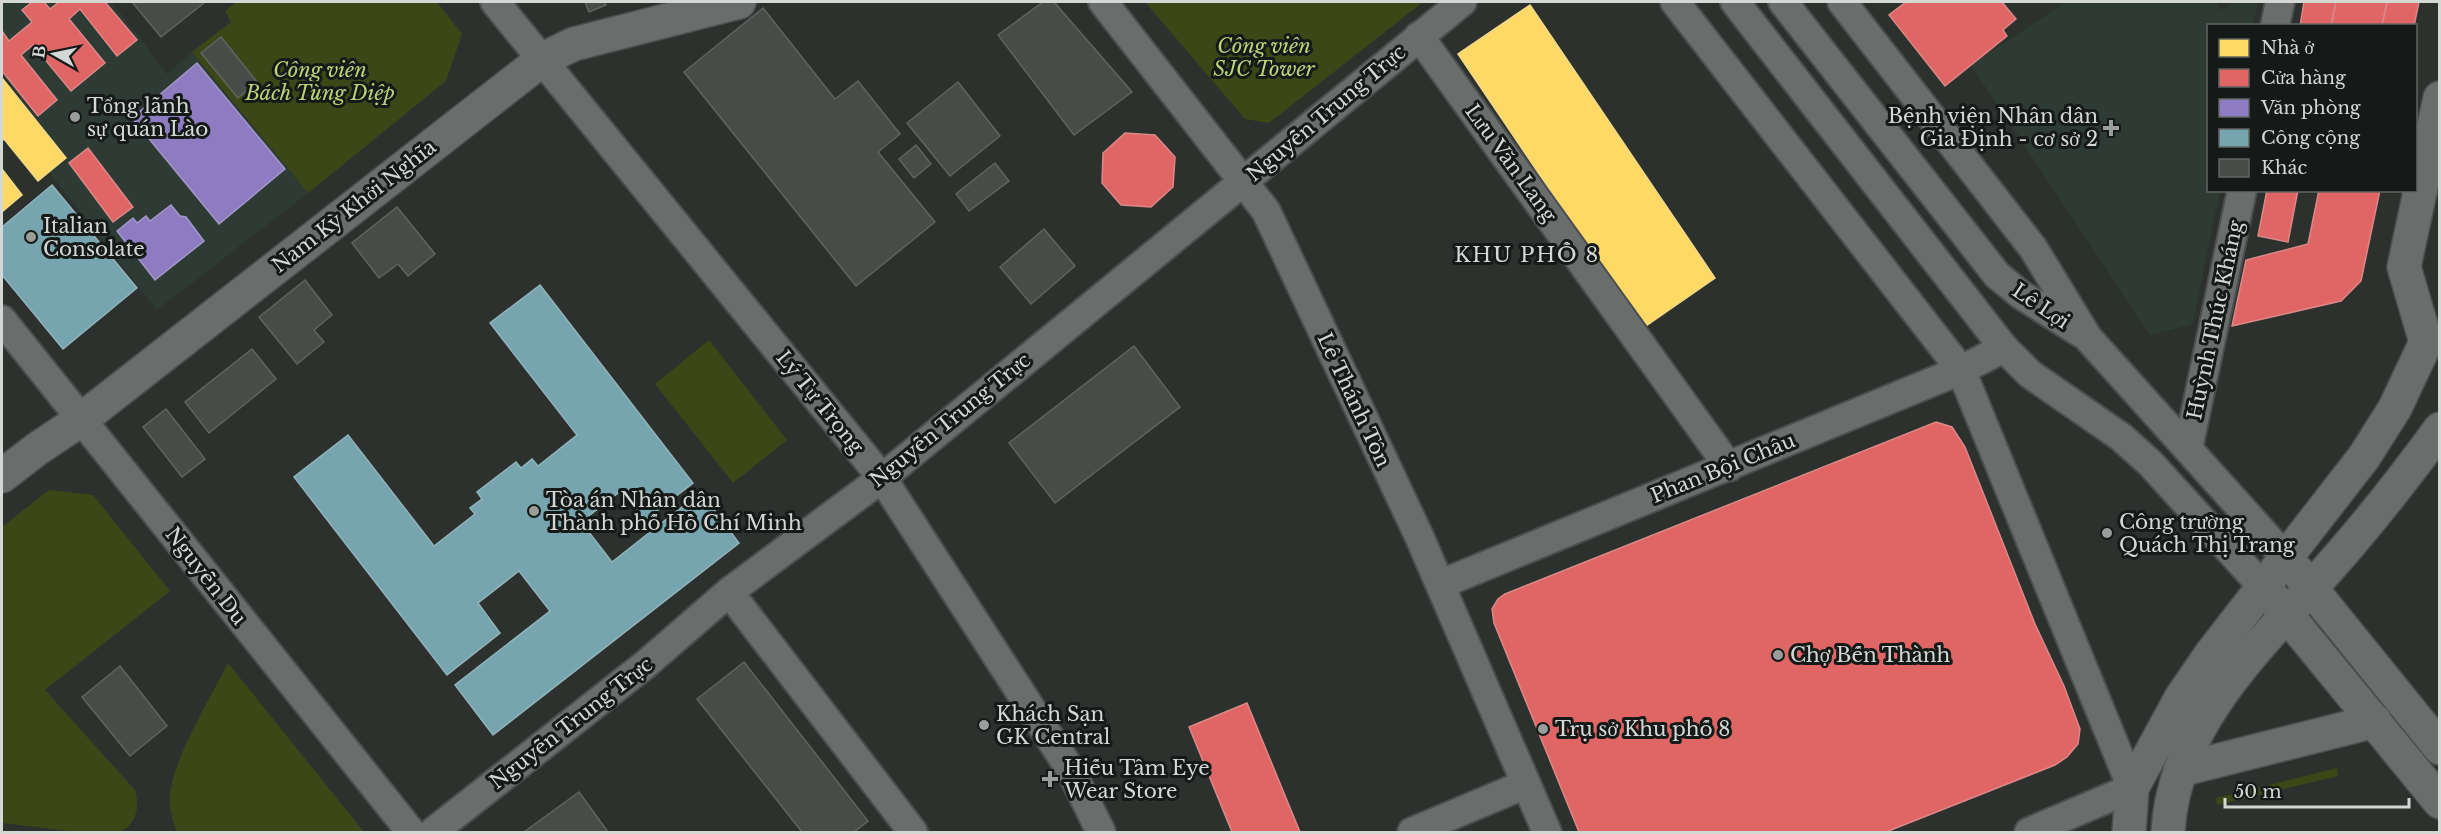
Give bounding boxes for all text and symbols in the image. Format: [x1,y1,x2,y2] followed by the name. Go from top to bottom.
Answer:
[24,24,84,84] north arrow
[2207,24,2417,192] legend
[1213,34,1316,81] park label: Công viên SJC Tower
[2261,37,2315,59] text: Nhà ở
[1242,40,1410,186] street label: Nguyễn Trung Trực
[28,44,50,60] text: B
[244,58,395,105] park label: Công viên Bách Tùng Diệp
[2261,67,2346,89] text: Cửa hàng
[87,94,208,141] place label: Tổng lãnh sự quán Lào
[2260,97,2361,119] text: Văn phòng
[1460,99,1562,227] street label: Lưu Văn Lang
[1888,104,2098,151] place label: Bệnh viện Nhân dân Gia Định - cơ sở 2
[68,110,82,124] marker: Tổng lãnh sự quán Lào
[2102,119,2120,137] marker: Bệnh viện Nhân dân Gia Định - cơ sở 2
[2261,127,2360,149] text: Công cộng
[267,134,441,277] street label: Nam Kỳ Khởi Nghĩa
[2261,157,2307,179] text: Khác
[43,214,145,261] place label: Italian Consolate
[2182,217,2248,422] street label: Huỳnh Thúc Kháng
[24,230,38,244] marker: Italian Consolate
[1454,242,1600,268] district label: KHU PHỐ 8
[2008,278,2074,334] street label: Lê Lợi
[1312,329,1396,471] street label: Lê Thánh Tôn
[771,346,869,459] street label: Lý Tự Trọng
[865,348,1035,492] street label: Nguyễn Trung Trực
[1647,428,1799,508] street label: Phan Bội Châu
[546,488,802,535] place label: Tòa án Nhân dân Thành phố Hồ Chí Minh
[527,504,541,518] marker: Tòa án Nhân dân Thành phố Hồ Chí Minh
[2119,510,2296,557] place label: Công trường Quách Thị Trang
[160,522,252,630] street label: Nguyễn Du
[2100,526,2114,540] marker: Công trường Quách Thị Trang
[1790,643,1950,667] place label: Chợ Bến Thành
[1771,648,1785,662] marker: Chợ Bến Thành
[485,652,657,794] street label: Nguyễn Trung Trực
[996,702,1110,749] place label: Khách Sạn GK Central
[1555,717,1730,741] place label: Trụ sở Khu phố 8
[977,718,991,732] marker: Khách Sạn GK Central
[1536,722,1550,736] marker: Trụ sở Khu phố 8
[1063,756,1210,803] place label: Hiếu Tâm Eye Wear Store
[1041,770,1059,788] marker: Hiếu Tâm Eye Wear Store
[2225,771,2410,809] scale bar
[2234,781,2282,803] text: 50 m

